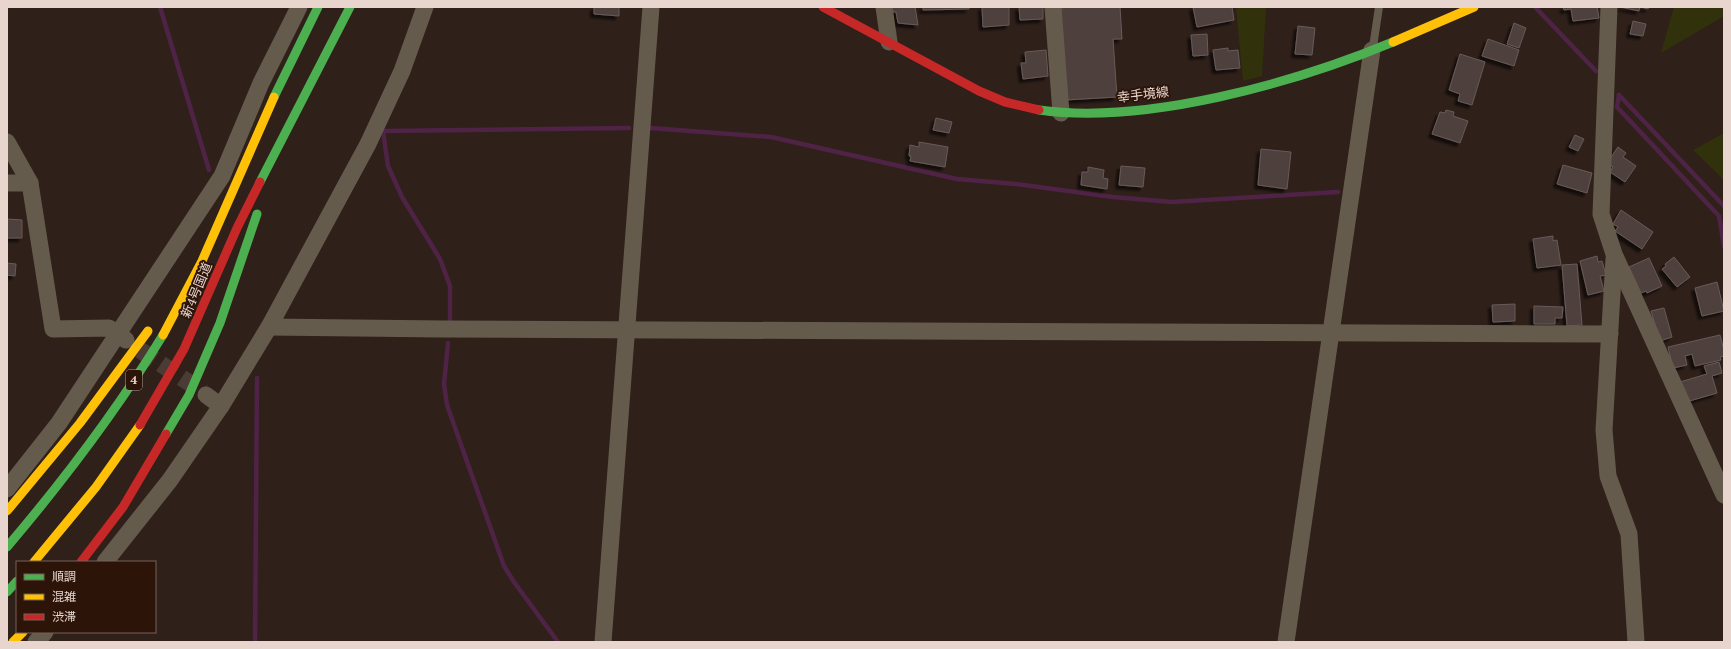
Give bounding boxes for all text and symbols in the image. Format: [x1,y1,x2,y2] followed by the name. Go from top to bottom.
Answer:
[1116,82,1170,106] street label: 幸手境線
[176,259,216,321] street label: 新4号国道
[126,370,142,390] road number: 4
[16,561,156,633] legend
[52,569,76,584] text: 順調
[52,589,76,604] text: 混雑
[52,609,76,624] text: 渋滞

